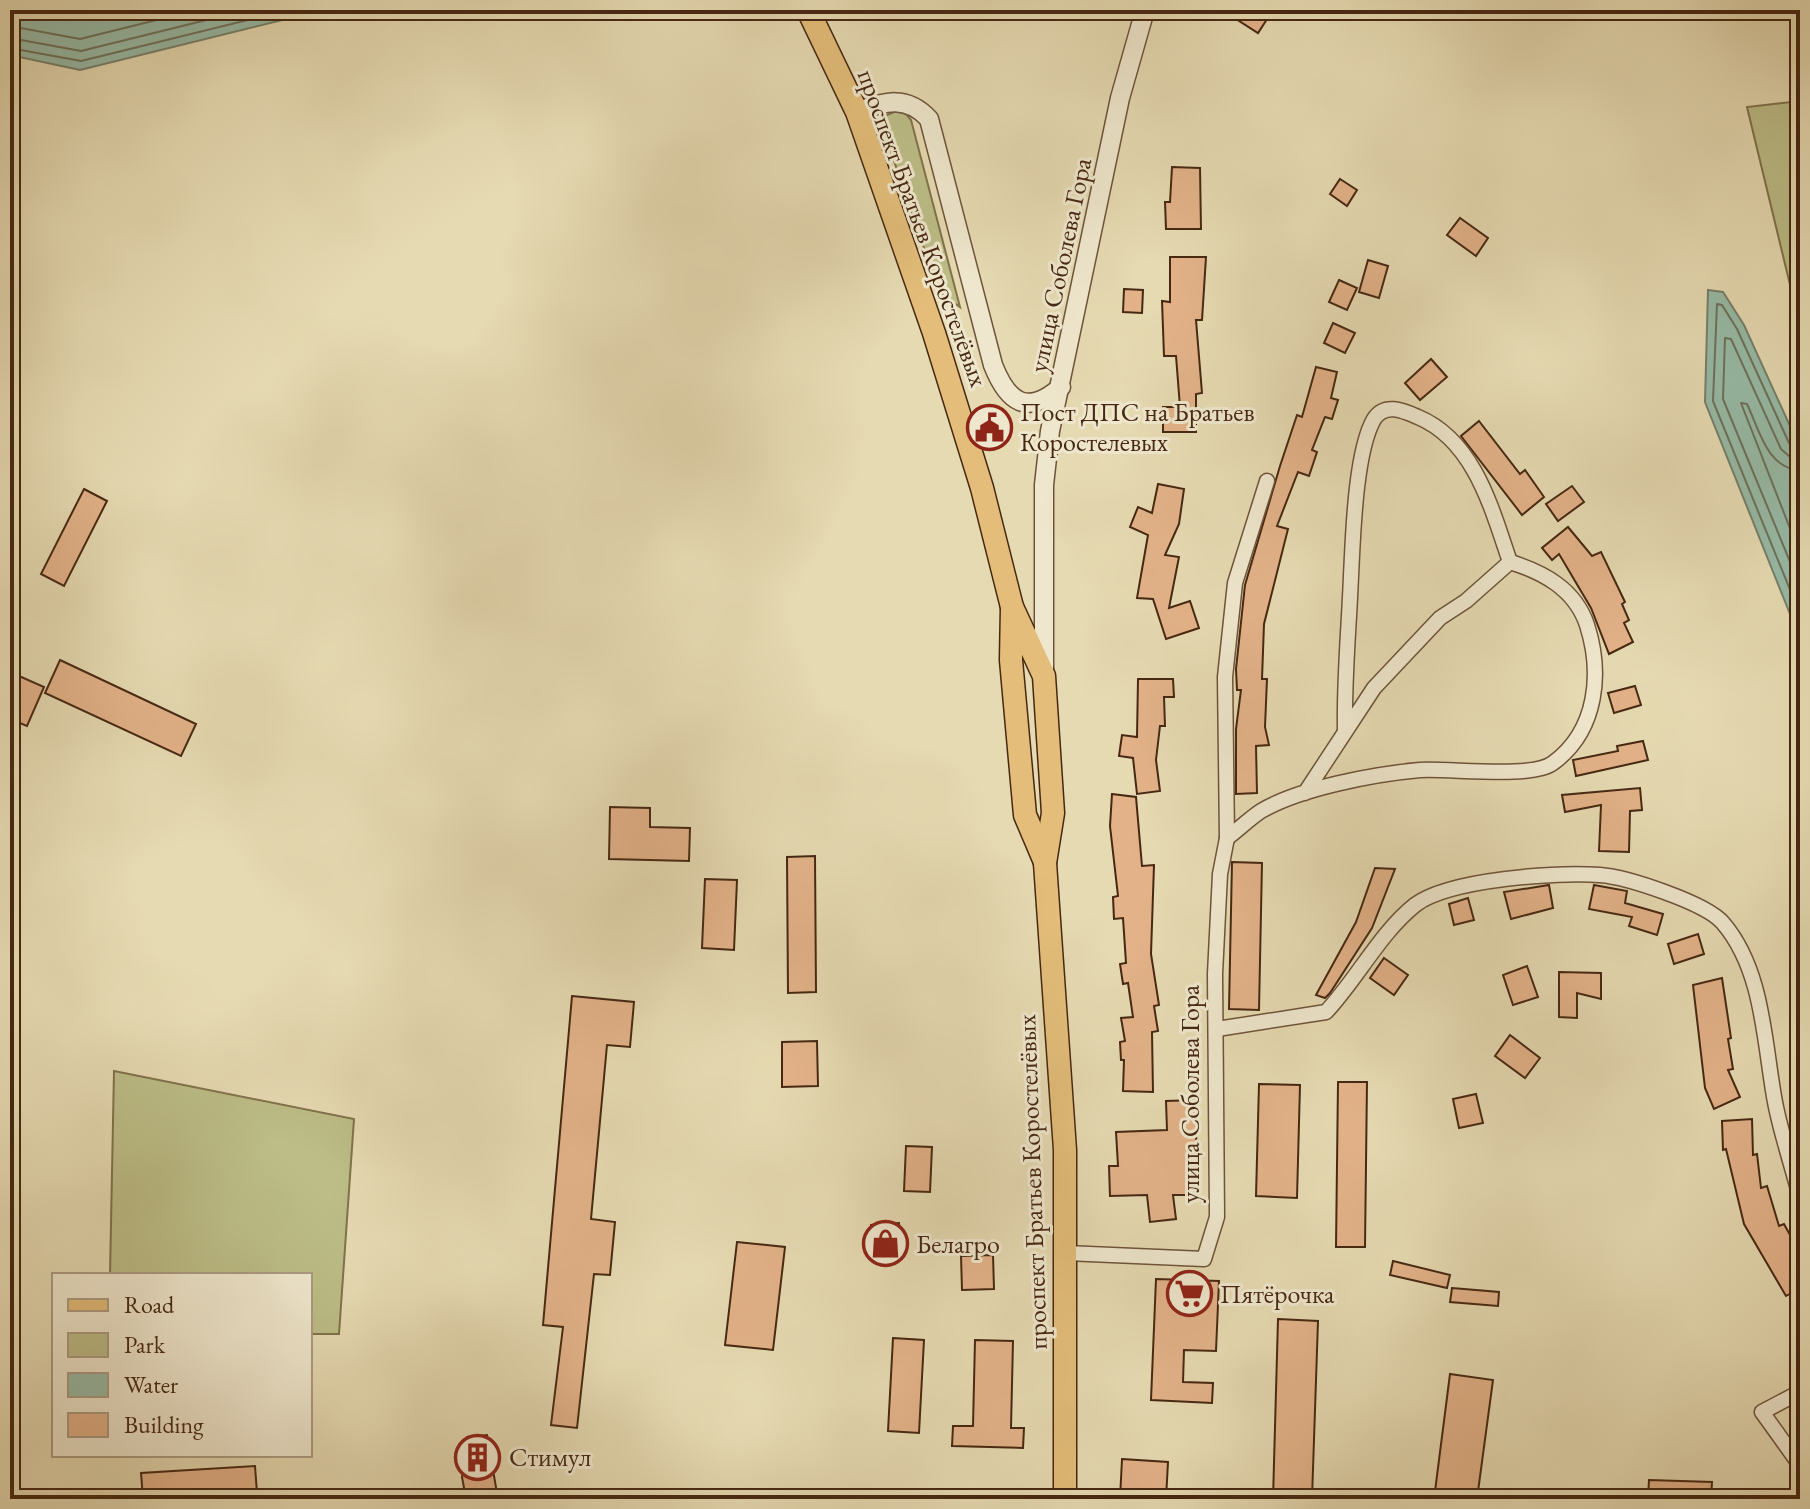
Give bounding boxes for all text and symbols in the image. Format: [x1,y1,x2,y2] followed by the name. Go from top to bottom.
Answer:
[850,65,997,392] street label: проспект Братьев Коростелёвых
[1021,154,1099,375] street label: улица Соболева Гора
[1020,395,1254,459] place label: Пост ДПС на Братьев Коростелевых
[965,403,1013,451] public building icon: Пост ДПС на Братьев Коростелевых
[1173,984,1207,1203] street label: улица Соболева Гора
[1009,1013,1055,1350] street label: проспект Братьев Коростелёвых
[861,1220,909,1268] shop icon: Белагро
[916,1227,1000,1261] place label: Белагро
[1165,1270,1213,1318] supermarket icon: Пятёрочка
[52,1273,312,1457] legend
[1220,1277,1335,1311] place label: Пятёрочка
[124,1289,175,1320] text: Road
[124,1329,166,1360] text: Park
[124,1369,178,1400] text: Water
[124,1409,204,1440] text: Building
[454,1433,502,1481] building icon: Стимул
[509,1440,591,1474] place label: Стимул

